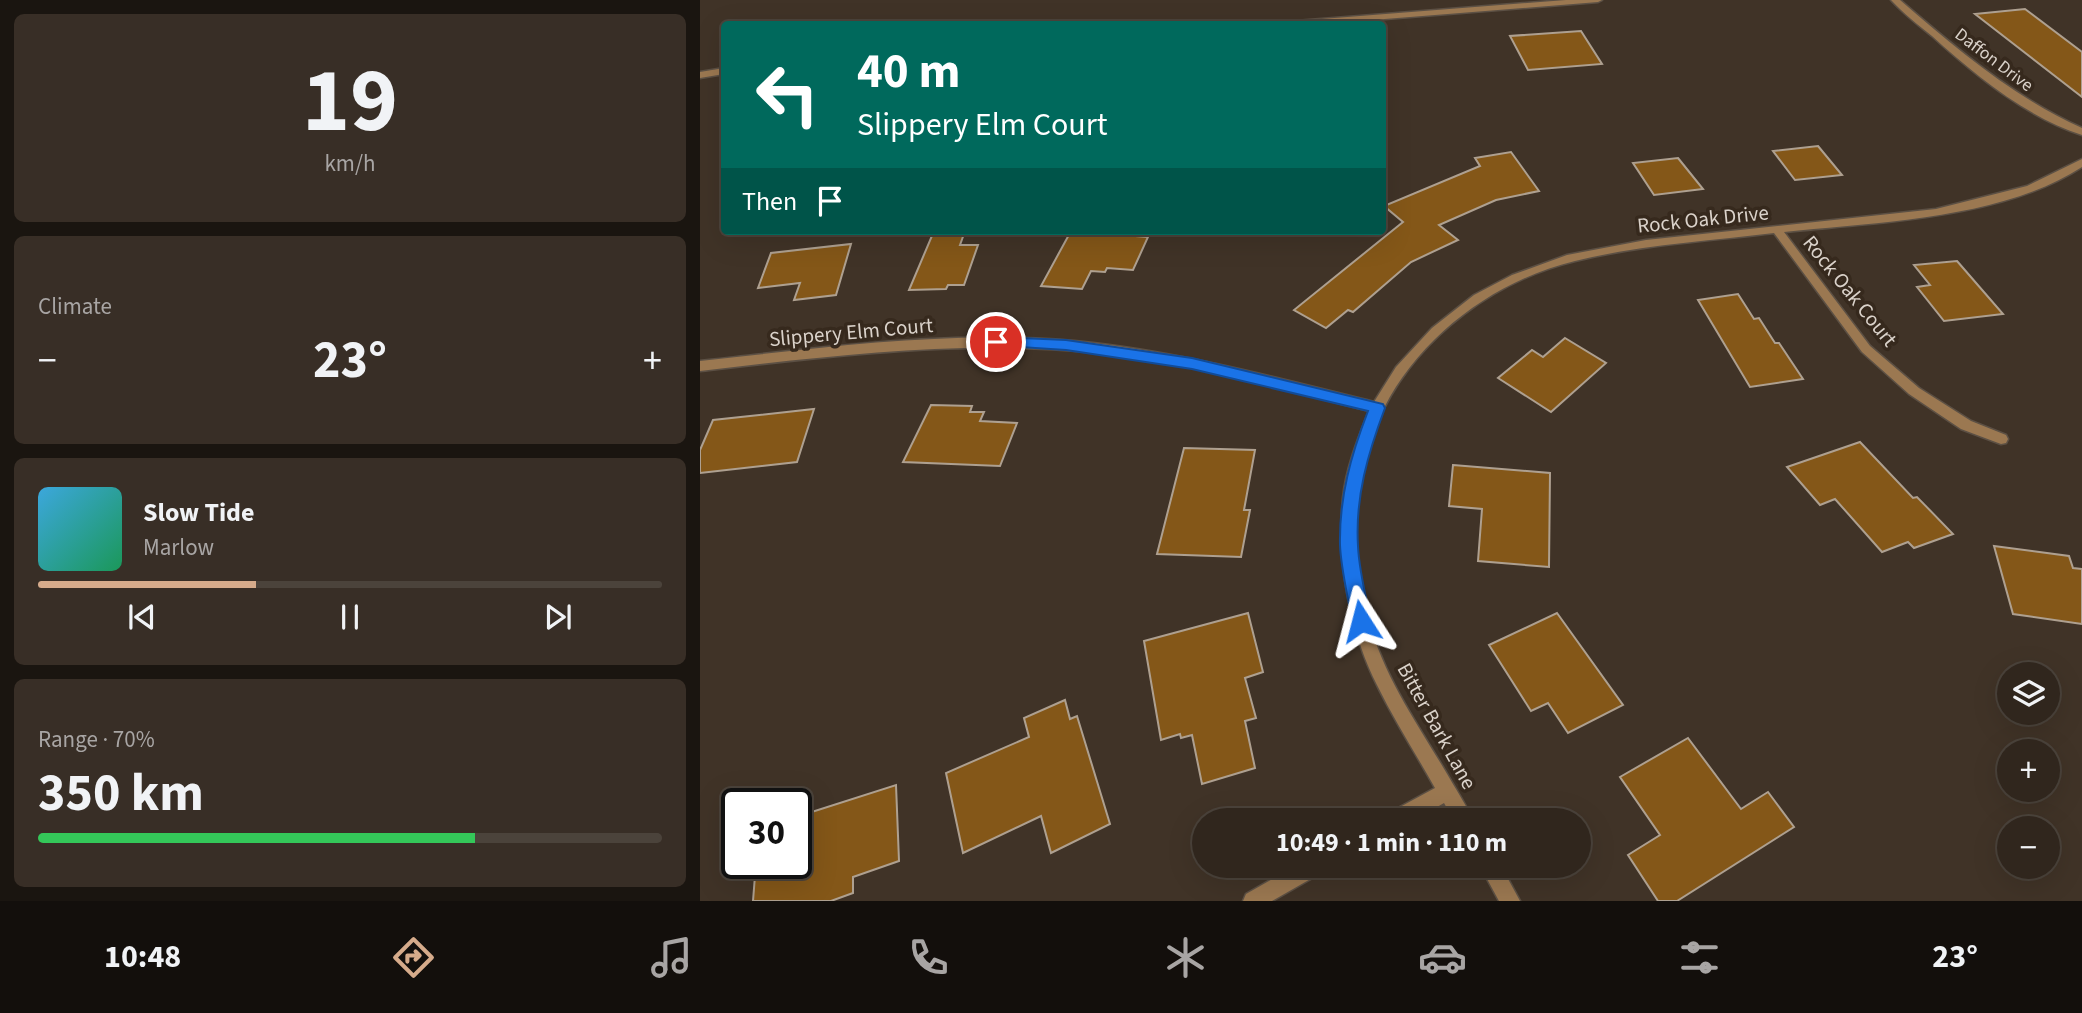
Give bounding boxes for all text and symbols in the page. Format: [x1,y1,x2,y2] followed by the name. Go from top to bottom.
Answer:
[1950,22,2039,98] street label: Daffon Drive
[302,37,398,166] text: 19
[857,37,961,107] text: 40 m
[742,49,833,140] icon: left
[857,102,1108,148] text: Slippery Elm Court
[324,147,376,180] text: km/h
[811,182,849,220] icon: arrive
[742,183,797,220] text: Then
[1636,197,1770,241] street label: Rock Oak Drive
[1796,229,1904,353] street label: Rock Oak Court
[38,290,112,323] text: Climate
[768,310,934,354] street label: Slippery Elm Court
[966,312,1026,372] pin
[977,323,1015,361] icon: arrive
[313,324,387,398] text: 23°
[38,334,57,388] text: −
[643,334,662,388] text: +
[143,494,254,531] text: Slow Tide
[143,531,214,564] text: Marlow
[1324,584,1398,658] position arrow
[123,598,161,636] icon: previous
[331,598,369,636] icon: pause
[539,598,577,636] icon: next
[1390,657,1484,795] street label: Bitter Bark Lane
[1997,662,2060,879] map controls
[1997,662,2060,725] button: layers
[38,723,155,756] text: Range · 70%
[1997,739,2060,802] button: +
[38,757,204,831] text: 350 km
[721,788,812,879] speed limit sign: 30
[1997,816,2060,879] button: −
[1276,824,1507,861] text: 10:49 · 1 min · 110 m
[389,933,438,982] icon: directions
[647,933,696,982] icon: music
[904,933,953,982] icon: phone
[1161,933,1210,982] icon: climate
[1418,933,1467,982] icon: car
[1675,933,1724,982] icon: filters
[104,934,181,980] text: 10:48
[1932,934,1978,980] text: 23°

